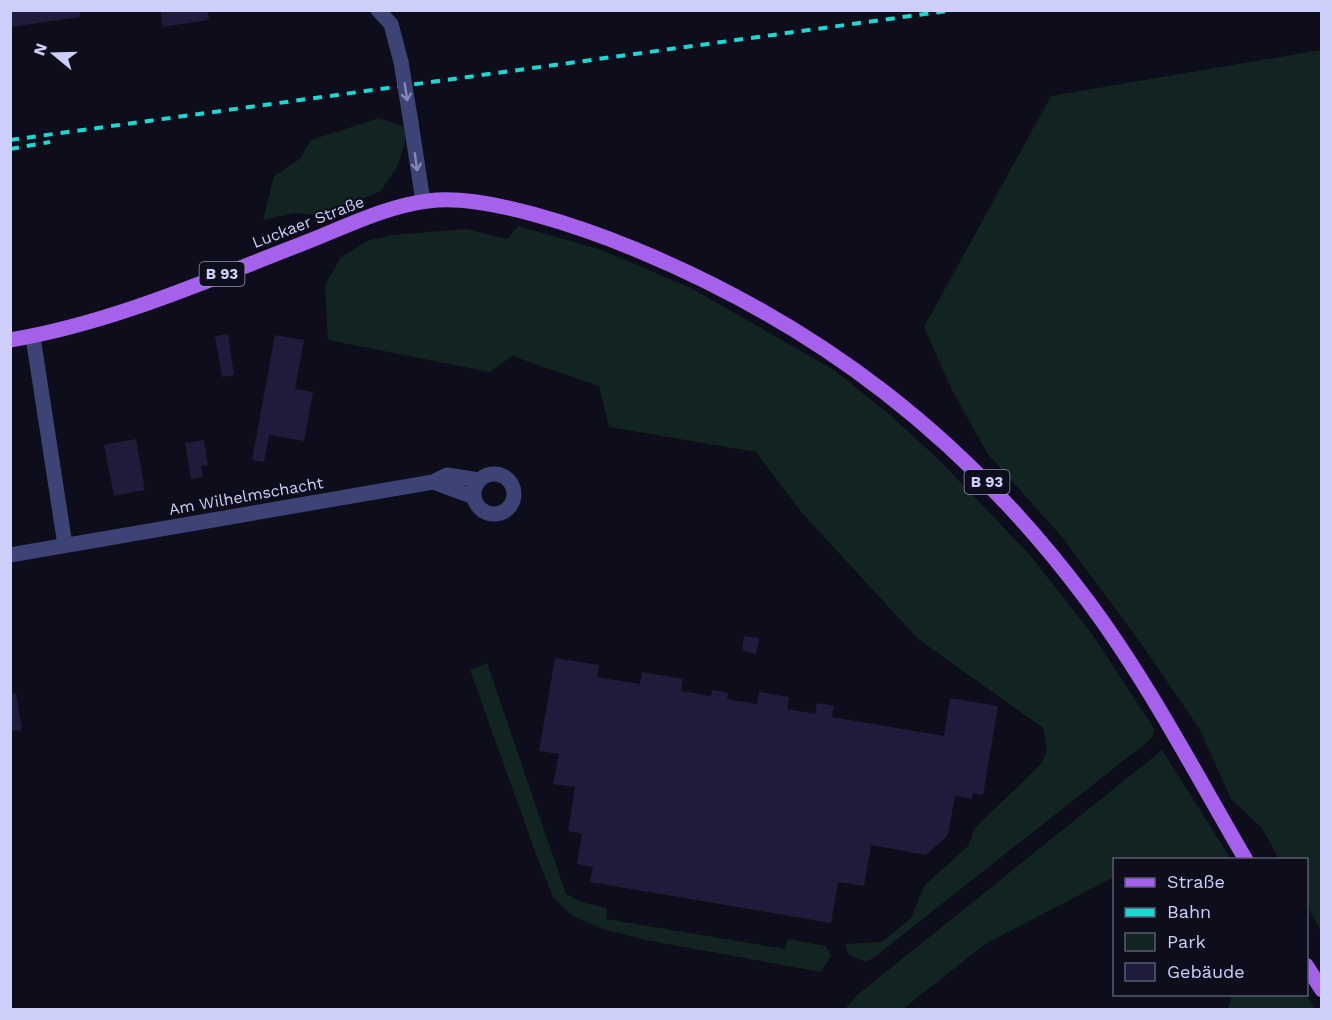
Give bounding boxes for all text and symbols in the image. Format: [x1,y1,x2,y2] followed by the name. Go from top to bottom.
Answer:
[24,24,84,84] north arrow
[29,41,51,58] text: N
[401,82,412,102] one-way arrow
[411,152,422,171] one-way arrow
[249,192,367,252] street label: Luckaer Straße
[200,262,244,286] road number: B 93
[964,470,1010,494] road number: B 93
[167,473,325,519] street label: Am Wilhelmschacht
[1113,858,1308,996] legend
[1167,871,1225,892] text: Straße
[1167,901,1211,922] text: Bahn
[1167,931,1206,952] text: Park
[1167,961,1245,982] text: Gebäude

